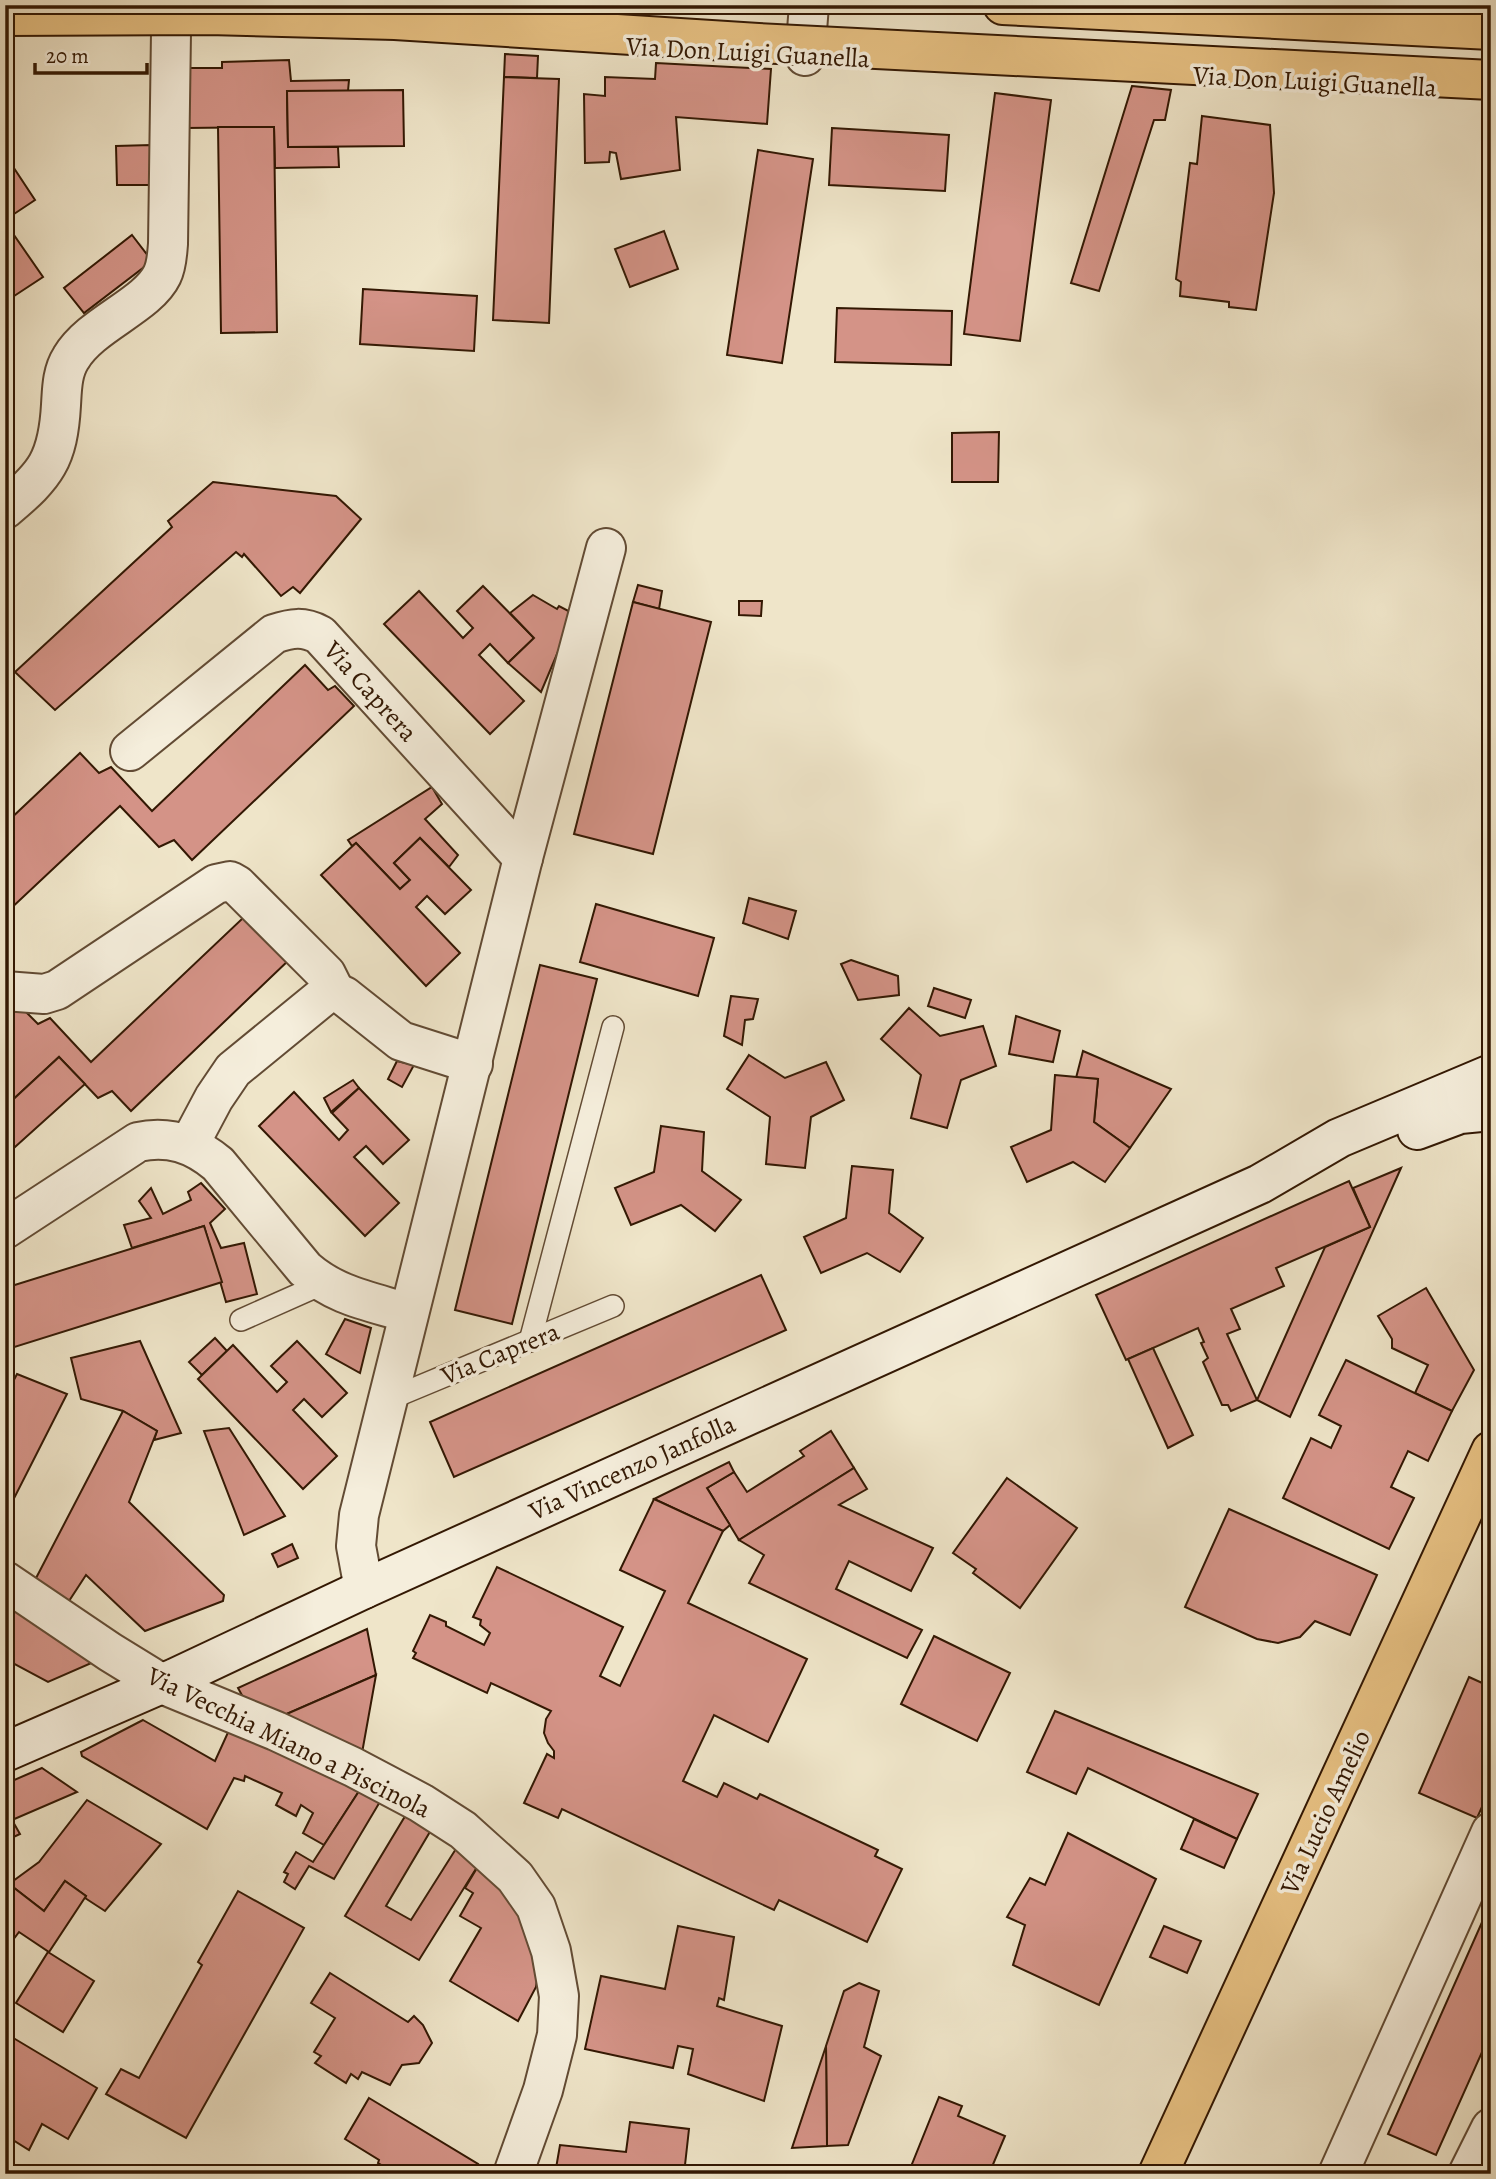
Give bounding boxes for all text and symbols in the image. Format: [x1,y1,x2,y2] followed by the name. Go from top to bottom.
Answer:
[624,29,871,76] street label: Via Don Luigi Guanella
[35,32,147,76] scale bar
[46,42,89,70] text: 20 m
[1191,58,1438,105] street label: Via Don Luigi Guanella
[315,633,425,749] street label: Via Caprera
[435,1314,565,1393] street label: Via Caprera
[523,1406,741,1529] street label: Via Vincenzo Janfolla
[140,1658,437,1827] street label: Via Vecchia Miano a Piscinola
[1272,1724,1379,1901] street label: Via Lucio Amelio

